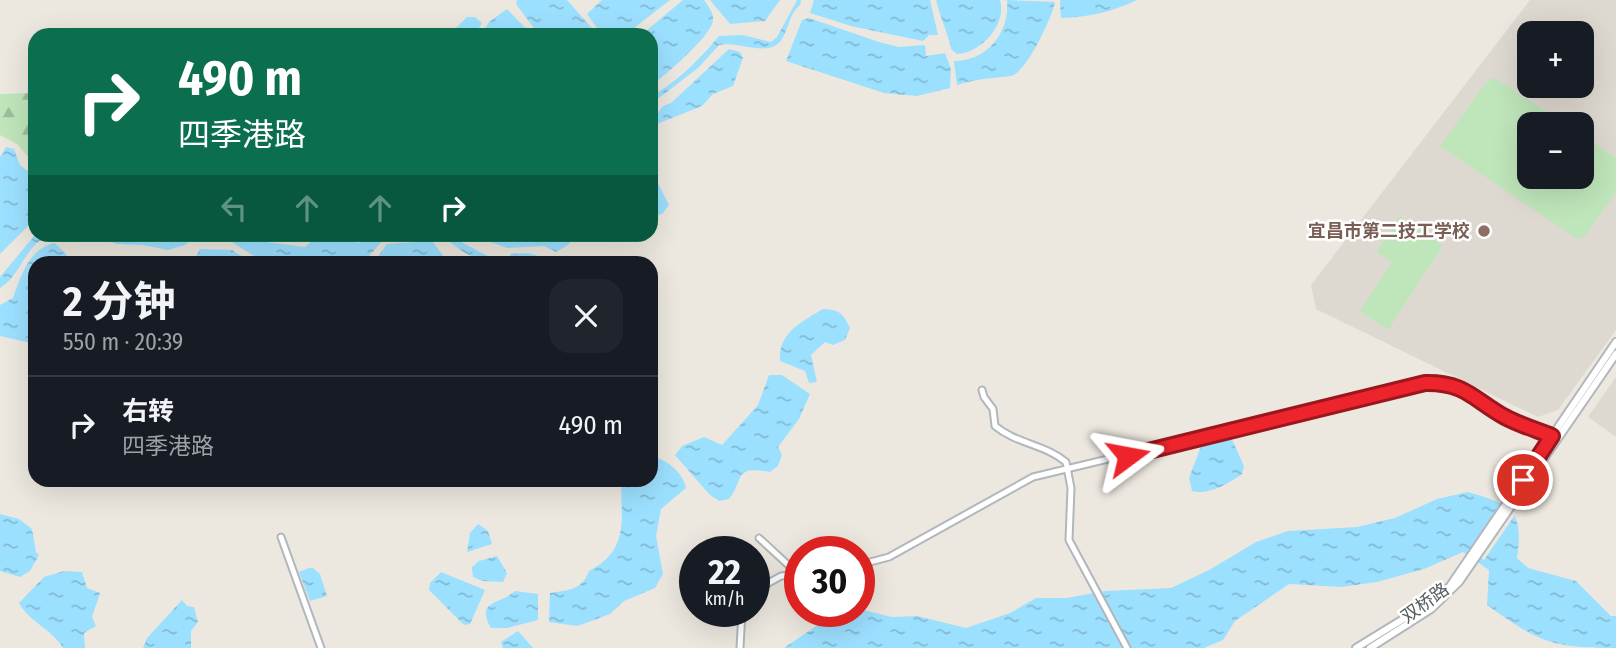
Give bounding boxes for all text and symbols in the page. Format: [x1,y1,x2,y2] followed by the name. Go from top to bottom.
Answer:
[1517,21,1594,189] map controls
[1517,21,1594,98] button: +
[178,49,302,108] text: 490 m
[63,56,154,147] icon: right
[1517,112,1594,189] button: −
[178,116,306,154] text: 四季港路
[215,189,253,227] icon: left
[288,189,326,227] icon: ahead
[361,189,399,227] icon: ahead
[434,189,472,227] icon: right
[1308,220,1470,242] place label: 宜昌市第二技工学校
[1476,223,1492,239] marker: 宜昌市第二技工学校
[63,277,175,327] text: 2 分钟
[549,279,623,353] button: close
[63,328,183,356] text: 550 m · 20:39
[122,396,174,427] text: 右转
[63,406,101,444] icon: right
[559,410,623,441] text: 490 m
[1091,419,1165,493] position arrow
[122,432,214,460] text: 四季港路
[1493,450,1553,510] pin
[1504,461,1542,499] icon: arrive
[784,536,875,627] speed limit sign: 30
[708,551,741,593] text: 22
[1397,578,1453,628] street label: 双桥路
[704,588,745,610] text: km/h

